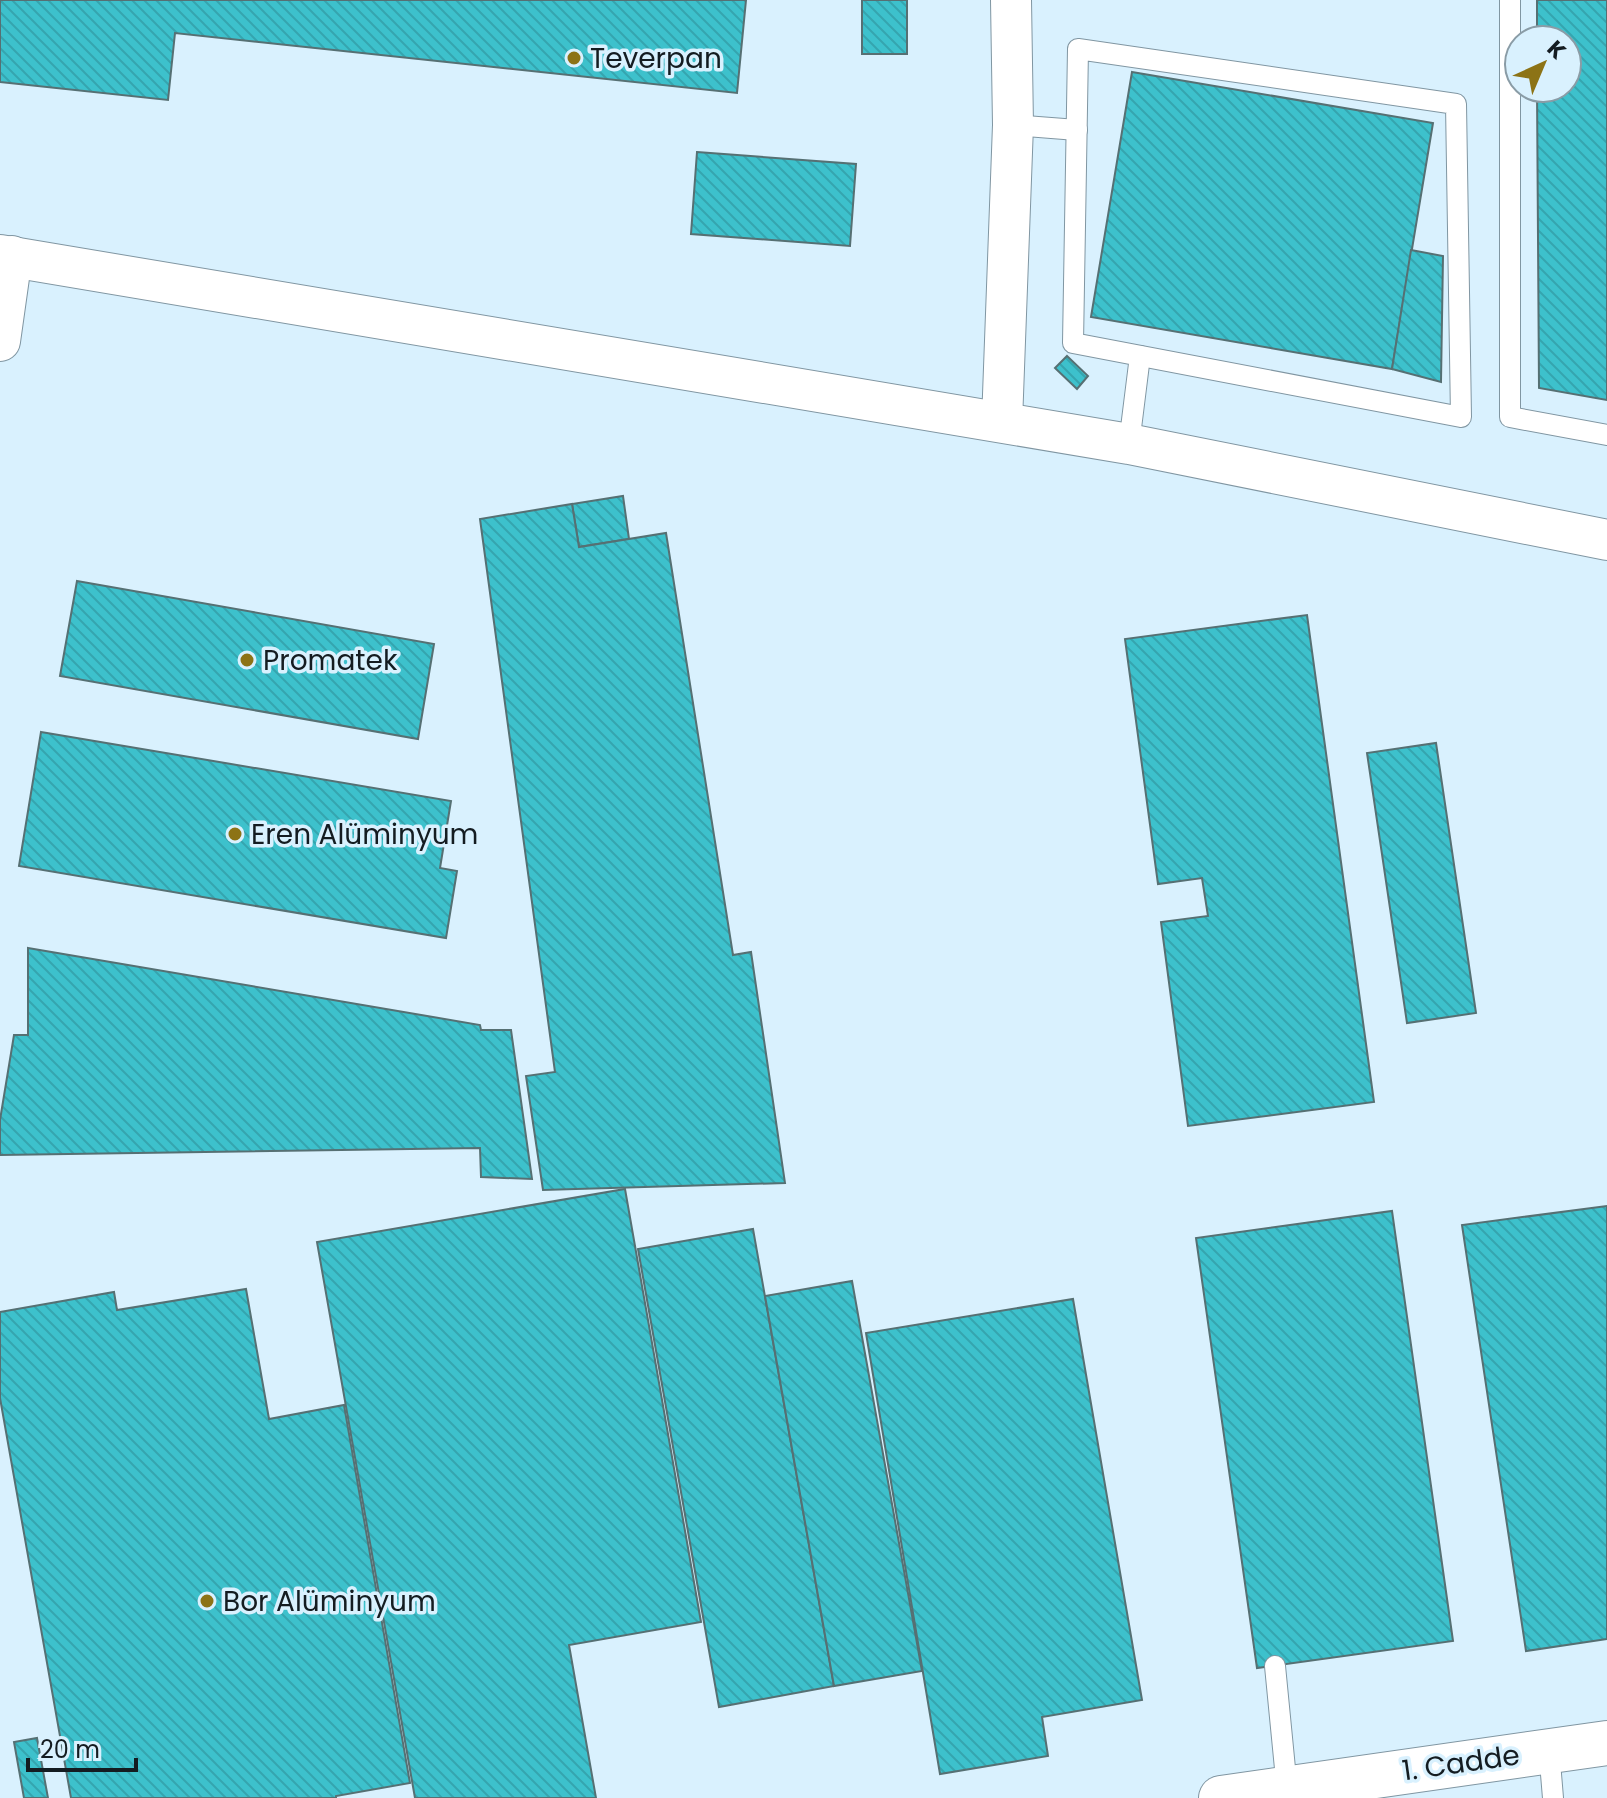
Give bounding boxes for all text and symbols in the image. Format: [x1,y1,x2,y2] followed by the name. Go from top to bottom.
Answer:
[1503,24,1583,104] north arrow
[1540,33,1573,66] text: K
[590,39,722,78] place label: Teverpan
[565,49,583,67] marker: Teverpan
[263,641,398,680] place label: Promatek
[238,651,256,669] marker: Promatek
[251,815,478,854] place label: Eren Alüminyum
[226,825,244,843] marker: Eren Alüminyum
[223,1582,436,1621] place label: Bor Alüminyum
[198,1592,216,1610] marker: Bor Alüminyum
[28,1722,136,1772] scale bar
[40,1733,100,1766] text: 20 m
[1400,1735,1522,1791] street label: 1. Cadde

